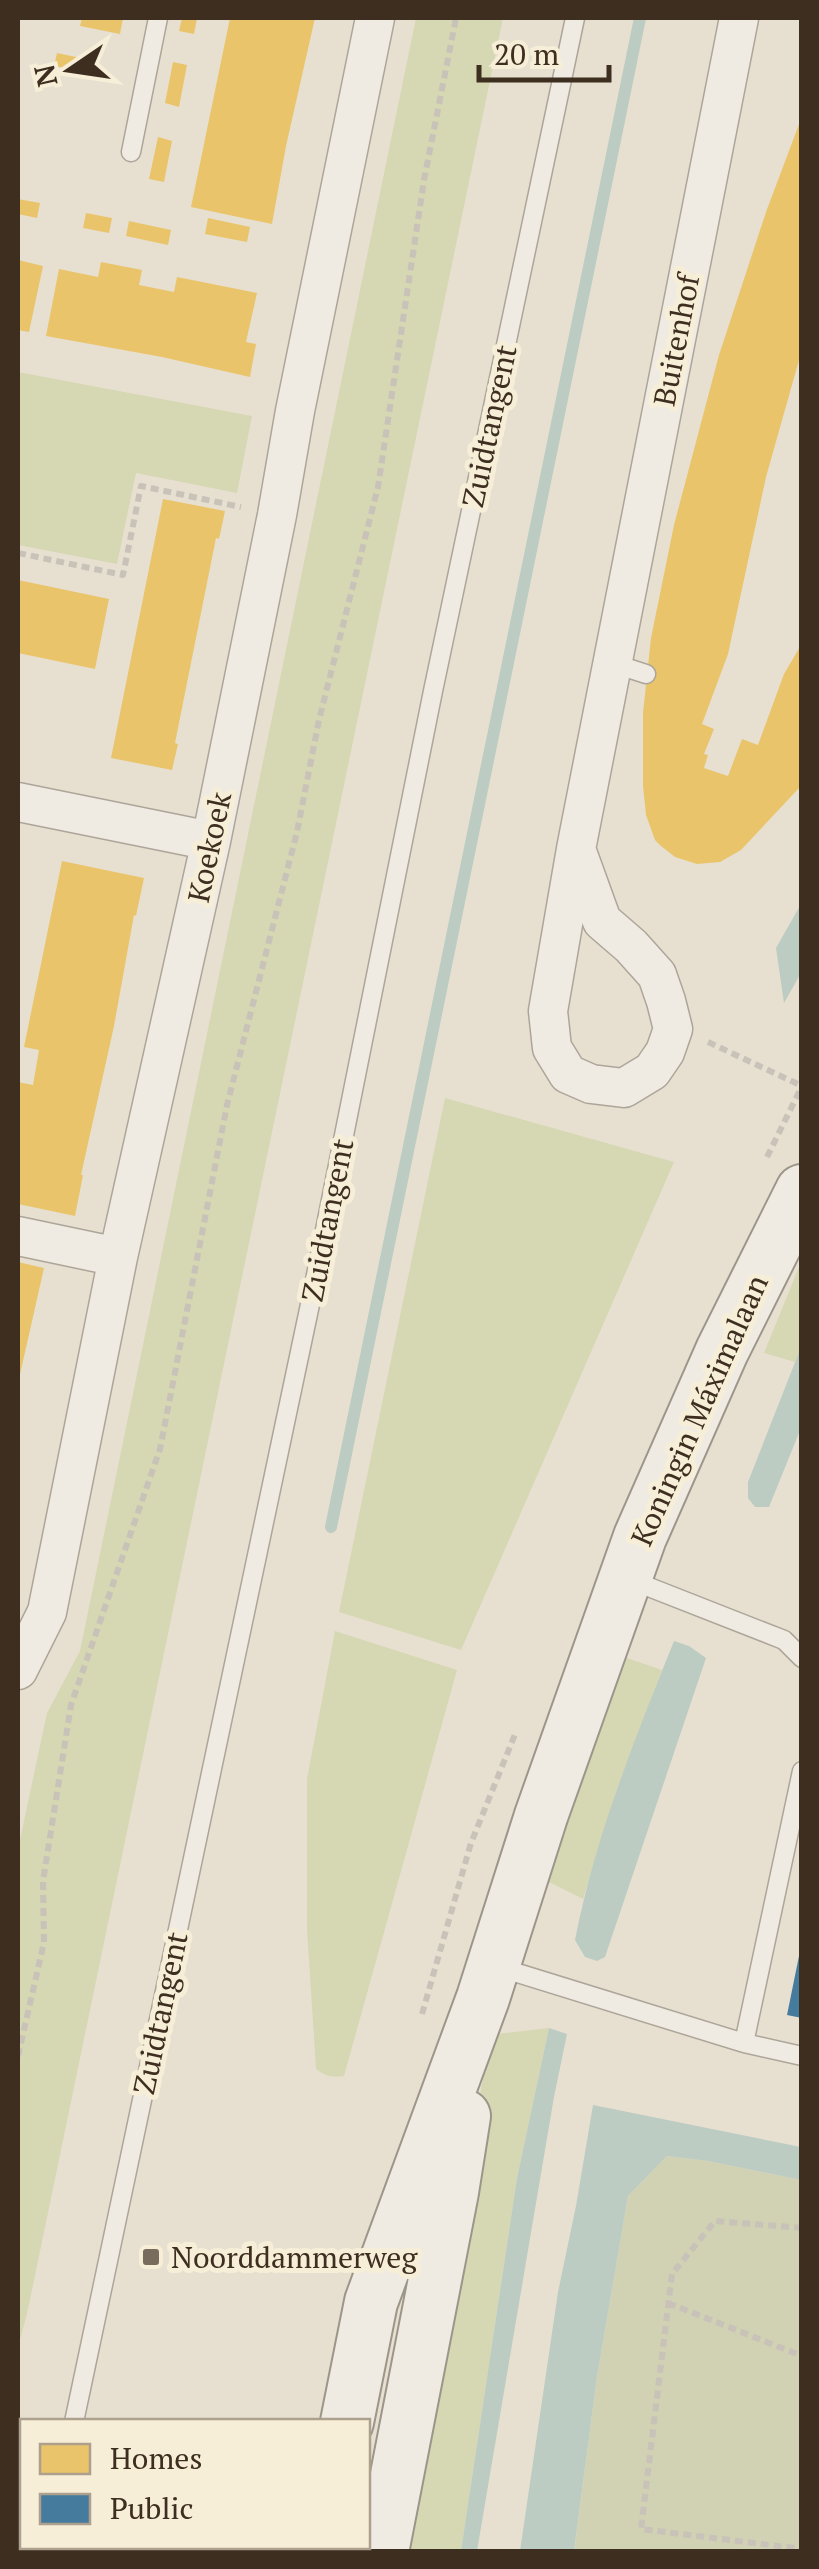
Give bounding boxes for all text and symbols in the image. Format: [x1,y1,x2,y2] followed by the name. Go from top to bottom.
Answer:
[20,20,120,120] north arrow
[479,20,609,82] scale bar
[494,34,559,74] text: 20 m
[25,61,66,90] text: N
[644,269,709,409] street label: Buitenhof
[452,341,526,511] street label: Zuidtangent
[178,788,240,906] street label: Koekoek
[292,1135,362,1305] street label: Zuidtangent
[621,1268,777,1552] street label: Koningin Máximalaan
[123,1928,197,2098] street label: Zuidtangent
[171,2237,418,2277] place label: Noorddammerweg
[140,2246,162,2268] marker: Noorddammerweg
[20,2419,370,2549] legend
[110,2438,202,2478] text: Homes
[110,2488,193,2528] text: Public

